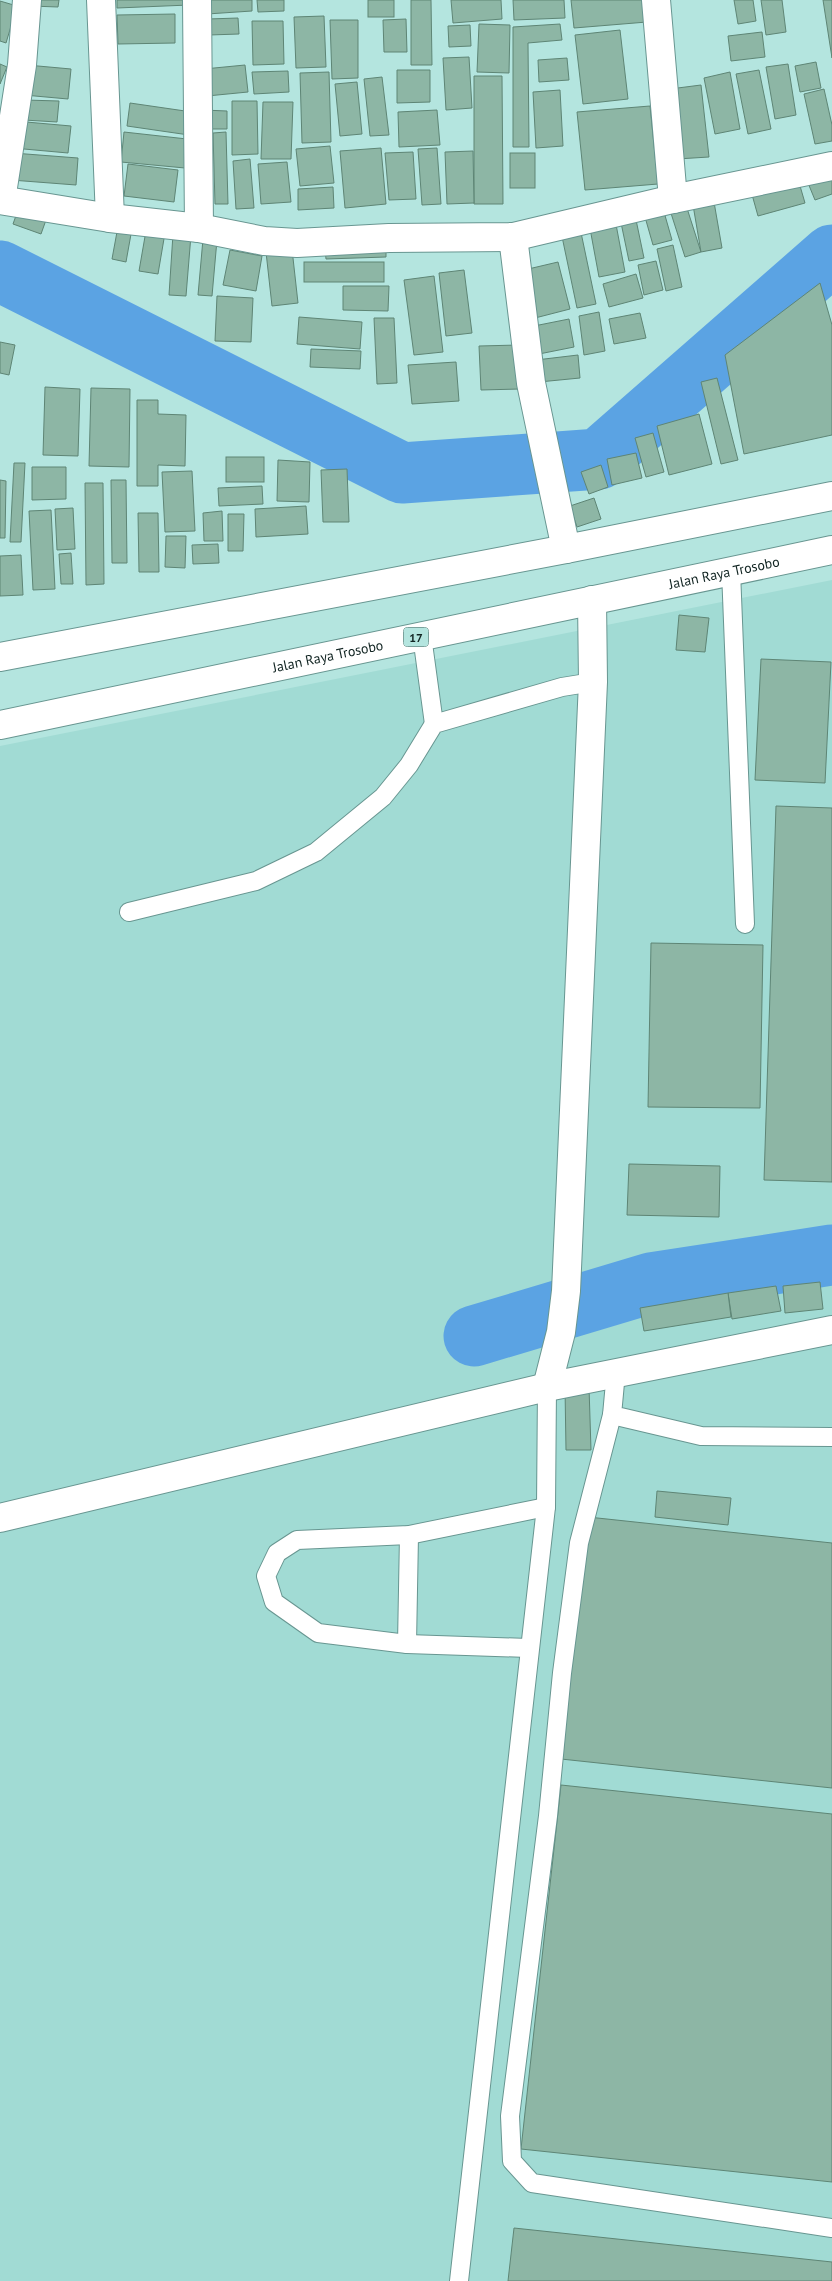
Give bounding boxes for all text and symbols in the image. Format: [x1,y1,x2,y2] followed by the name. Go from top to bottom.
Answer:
[666,552,781,593] street label: Jalan Raya Trosobo
[404,628,428,646] road number: 17
[270,636,385,677] street label: Jalan Raya Trosobo

